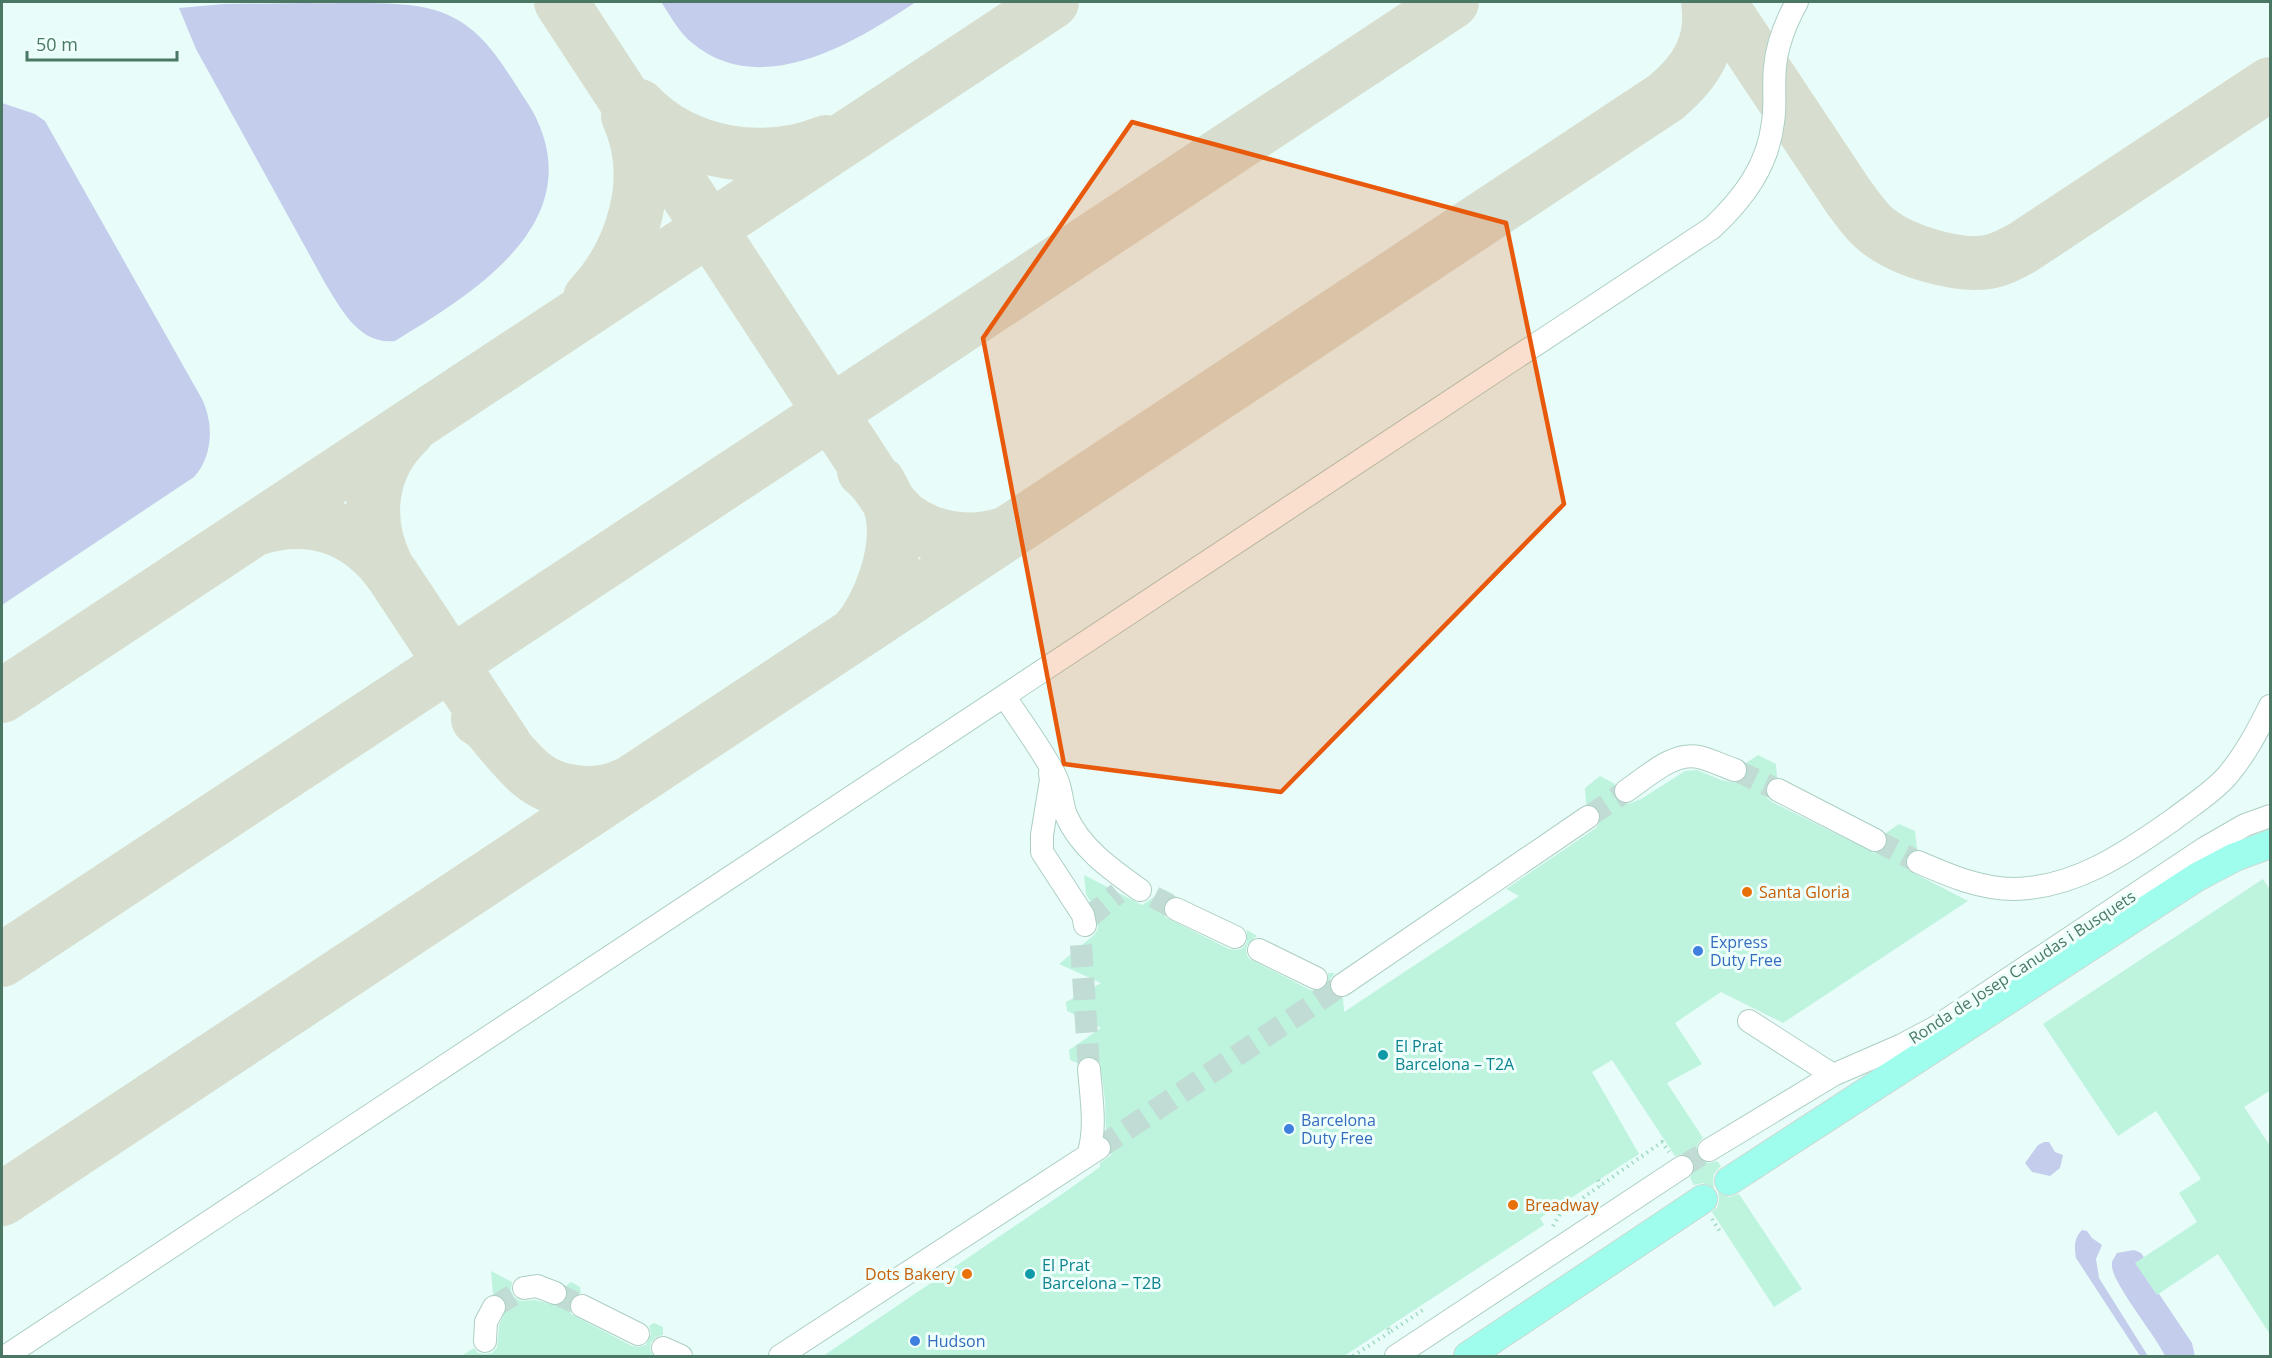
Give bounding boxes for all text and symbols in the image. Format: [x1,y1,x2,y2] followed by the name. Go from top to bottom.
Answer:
[27,24,177,62] scale bar
[36,32,78,56] text: 50 m
[1759,881,1850,903] place label: Santa Gloria
[1740,885,1754,899] marker: Santa Gloria
[1904,885,2140,1049] street label: Ronda de Josep Canudas i Busquets
[1710,931,1782,971] place label: Express Duty Free
[1691,944,1705,958] marker: Express Duty Free
[1395,1035,1515,1075] place label: El Prat Barcelona – T2A
[1376,1048,1390,1062] marker: El Prat Barcelona – T2A
[1301,1109,1376,1149] place label: Barcelona Duty Free
[1282,1122,1296,1136] marker: Barcelona Duty Free
[1525,1194,1600,1216] place label: Breadway
[1506,1198,1520,1212] marker: Breadway
[1042,1254,1161,1294] place label: El Prat Barcelona – T2B
[865,1263,956,1285] place label: Dots Bakery
[960,1267,974,1281] marker: Dots Bakery
[1023,1267,1037,1281] marker: El Prat Barcelona – T2B
[927,1330,985,1352] place label: Hudson
[908,1334,922,1348] marker: Hudson

